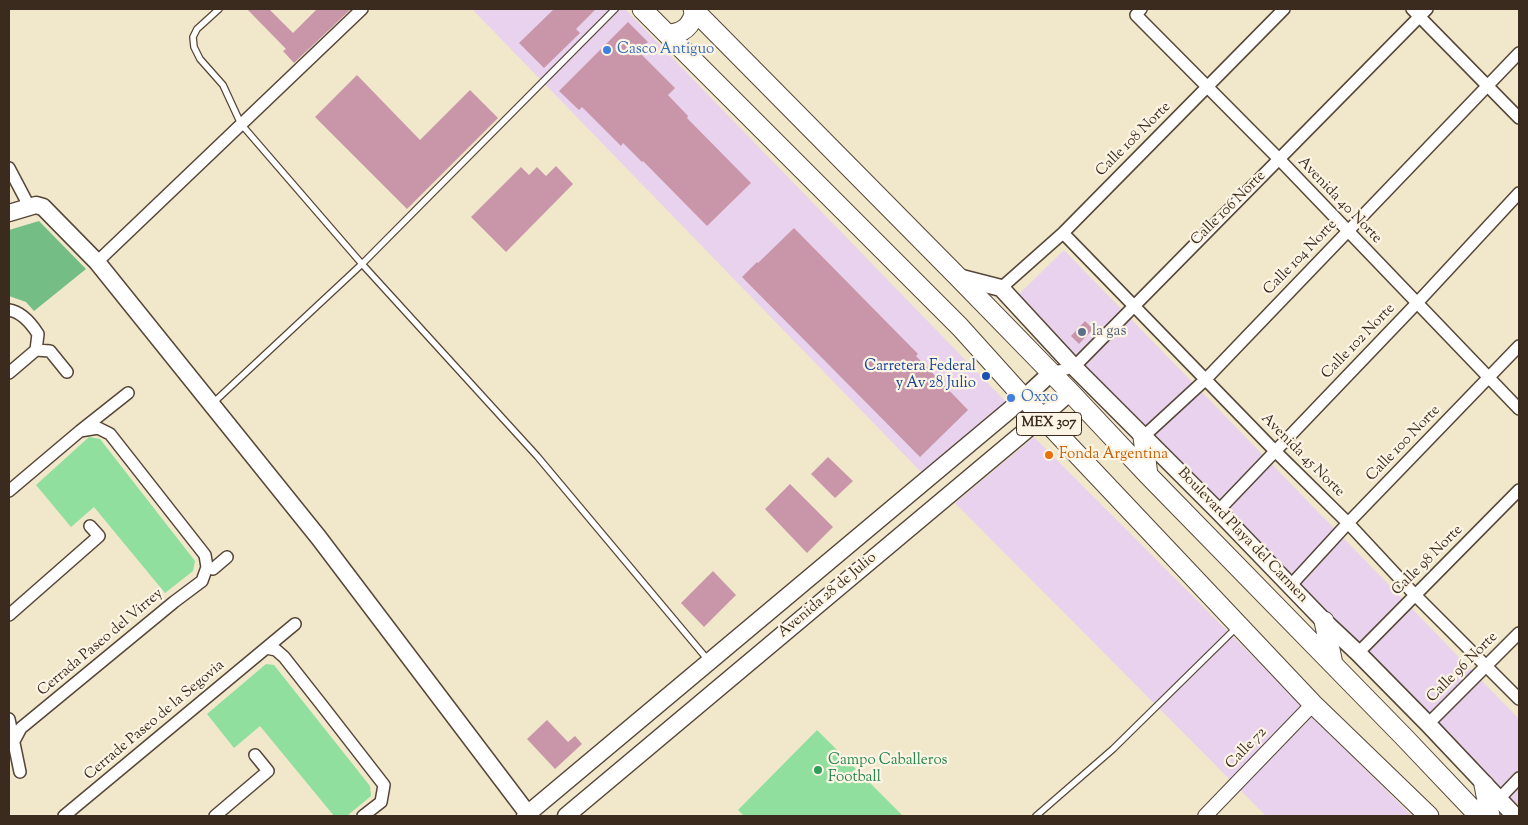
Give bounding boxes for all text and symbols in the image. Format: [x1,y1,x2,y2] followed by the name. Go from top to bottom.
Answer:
[617,41,714,59] place label: Casco Antiguo
[601,44,613,56] marker: Casco Antiguo
[1093,99,1175,181] street label: Calle 108 Norte
[1293,154,1385,248] street label: Avenida 40 Norte
[1188,168,1270,250] street label: Calle 106 Norte
[1261,217,1341,299] street label: Calle 104 Norte
[1319,301,1399,383] street label: Calle 102 Norte
[1092,323,1126,341] place label: la gas
[1076,326,1088,338] marker: la gas
[864,358,976,393] place label: Carretera Federal y Av 28 Julio
[980,370,992,382] marker: Carretera Federal y Av 28 Julio
[1021,389,1058,407] place label: Oxxo
[1005,392,1017,404] marker: Oxxo
[1363,402,1445,486] street label: Calle 100 Norte
[1256,410,1348,502] street label: Avenida 45 Norte
[1016,412,1082,436] road number: MEX 307
[1059,446,1168,464] place label: Fonda Argentina
[1043,449,1055,461] marker: Fonda Argentina
[1173,465,1311,607] street label: Boulevard Playa del Carmen
[1389,522,1467,600] street label: Calle 98 Norte
[775,550,881,642] street label: Avenida 28 de Julio
[35,585,167,701] street label: Cerrada Paseo del Virrey
[1424,629,1502,707] street label: Calle 96 Norte
[81,657,229,785] street label: Cerrade Paseo de la Segovia
[1223,724,1271,774] street label: Calle 72
[828,752,947,787] place label: Campo Caballeros Football
[812,764,824,776] marker: Campo Caballeros Football

